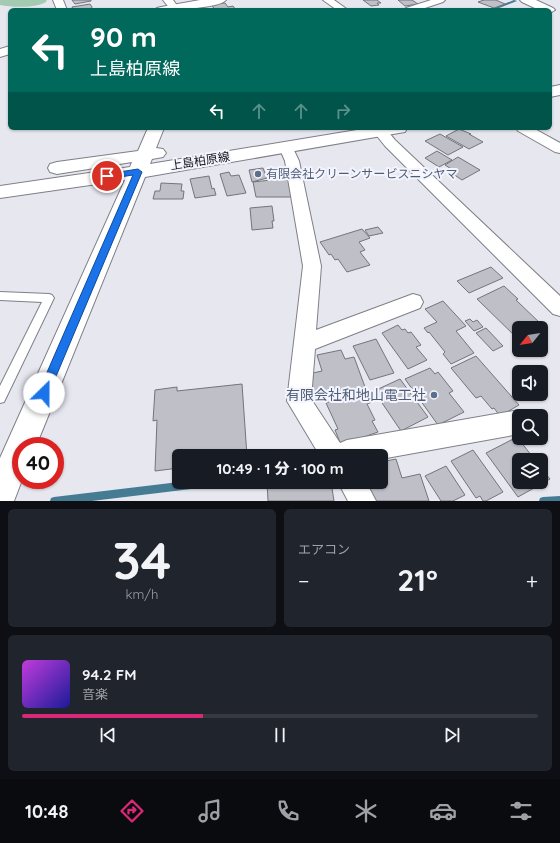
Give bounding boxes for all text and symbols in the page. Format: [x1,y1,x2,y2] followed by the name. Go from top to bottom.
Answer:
[90,19,157,54] text: 90 m
[24,24,76,76] icon: left
[90,57,180,80] text: 上島柏原線
[206,100,228,122] icon: left
[248,100,270,122] icon: ahead
[290,100,312,122] icon: ahead
[332,100,354,122] icon: right
[169,148,231,173] street label: 上島柏原線
[90,159,124,193] pin
[96,165,118,187] icon: arrive
[266,166,457,181] place label: 有限会社クリーンサービスニシヤマ
[253,169,263,179] marker: 有限会社クリーンサービスニシヤマ
[512,321,548,357] north arrow
[512,321,548,489] map controls
[512,365,548,401] button: sound
[23,372,65,414] position arrow
[286,386,426,404] place label: 有限会社和地山電工社
[429,390,439,400] marker: 有限会社和地山電工社
[512,409,548,445] button: search
[12,437,64,489] speed limit sign: 40
[512,453,548,489] button: layers
[217,459,343,478] text: 10:49 · 1 分 · 100 m
[113,527,171,592] text: 34
[298,541,350,557] text: エアコン
[397,561,438,599] text: 21°
[298,567,309,595] text: −
[526,567,538,595] text: +
[126,586,158,602] text: km/h
[82,665,137,684] text: 94.2 FM
[82,686,108,702] text: 音楽
[97,724,119,746] icon: previous
[269,724,291,746] icon: pause
[441,724,463,746] icon: next
[118,797,146,825] icon: directions
[196,797,224,825] icon: music
[274,797,302,825] icon: phone
[352,797,380,825] icon: climate
[429,797,457,825] icon: car
[507,797,535,825] icon: filters
[25,800,68,823] text: 10:48

